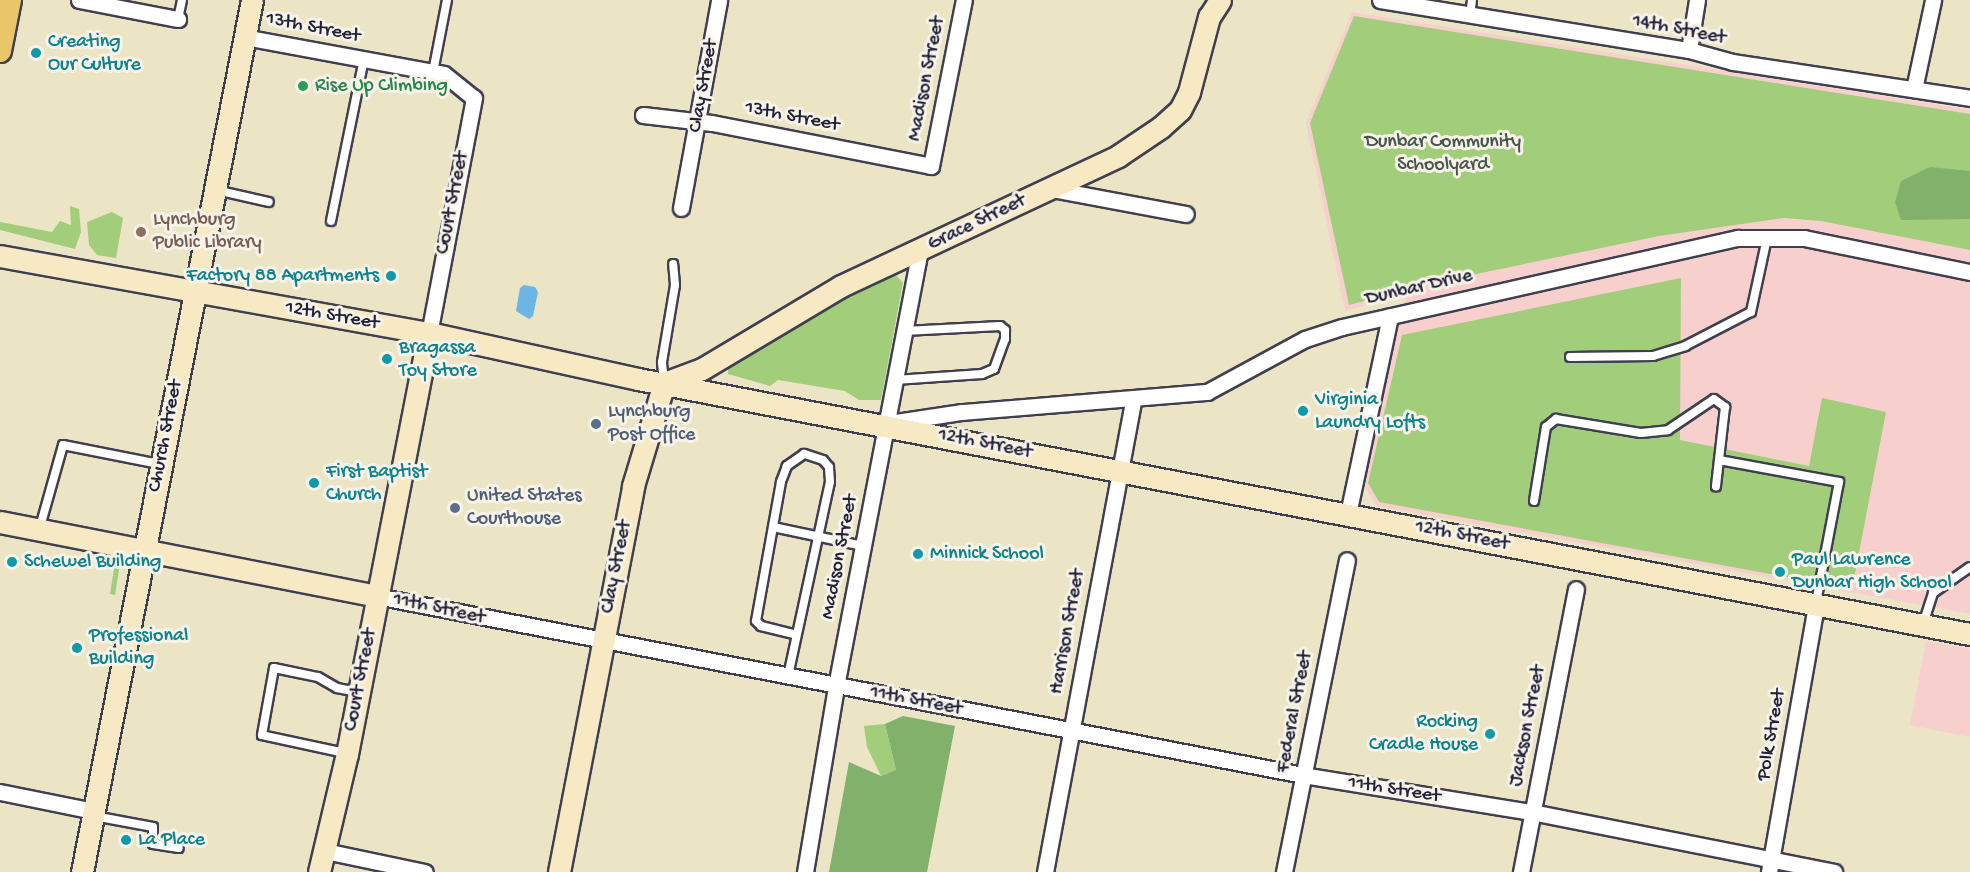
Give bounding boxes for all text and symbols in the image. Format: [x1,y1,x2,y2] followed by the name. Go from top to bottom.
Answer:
[264,7,362,49] street label: 13th Street
[1630,9,1728,51] street label: 14th Street
[903,15,951,143] street label: Madison Street
[48,30,141,77] place label: Creating Our Culture
[684,38,724,134] street label: Clay Street
[29,46,43,60] marker: Creating Our Culture
[315,74,448,98] place label: Rise Up Climbing
[296,79,310,93] marker: Rise Up Climbing
[743,96,841,138] street label: 13th Street
[1365,131,1521,178] park label: Dunbar Community Schoolyard
[431,150,475,256] street label: Court Street
[924,189,1030,257] street label: Grace Street
[153,208,262,255] place label: Lynchburg Public Library
[134,225,148,239] marker: Lynchburg Public Library
[186,264,379,288] place label: Factory 88 Apartments
[1363,264,1475,312] street label: Dunbar Drive
[384,269,398,283] marker: Factory 88 Apartments
[283,296,381,336] street label: 12th Street
[399,336,477,383] place label: Bragassa Toy Store
[380,352,394,366] marker: Bragassa Toy Store
[143,378,189,494] street label: Church Street
[1315,388,1425,435] place label: Virginia Laundry Lofts
[608,400,695,447] place label: Lynchburg Post Office
[1296,404,1310,418] marker: Virginia Laundry Lofts
[589,417,603,431] marker: Lynchburg Post Office
[936,423,1034,465] street label: 12th Street
[326,460,427,507] place label: First Baptist Church
[307,476,321,490] marker: First Baptist Church
[467,484,582,531] place label: United States Courthouse
[816,493,864,621] street label: Madison Street
[448,501,462,515] marker: United States Courthouse
[1413,515,1511,557] street label: 12th Street
[596,518,638,616] street label: Clay Street
[930,542,1044,566] place label: Minnick School
[911,547,925,561] marker: Minnick School
[1792,548,1952,595] place label: Paul Lawrence Dunbar High School
[24,550,161,574] place label: Schewel Building
[5,555,19,569] marker: Schewel Building
[1773,565,1787,579] marker: Paul Lawrence Dunbar High School
[1045,568,1091,696] street label: Harrison Street
[391,588,487,630] street label: 11th Street
[89,624,188,671] place label: Professional Building
[339,627,383,733] street label: Court Street
[70,641,84,655] marker: Professional Building
[1271,649,1319,775] street label: Federal Street
[1505,663,1551,789] street label: Jackson Street
[868,680,964,722] street label: 11th Street
[1752,687,1792,783] street label: Polk Street
[1369,710,1478,757] place label: Rocking Cradle House
[1483,727,1497,741] marker: Rocking Cradle House
[1346,771,1442,809] street label: 11th Street
[138,828,205,852] place label: La Place
[119,833,133,847] marker: La Place

